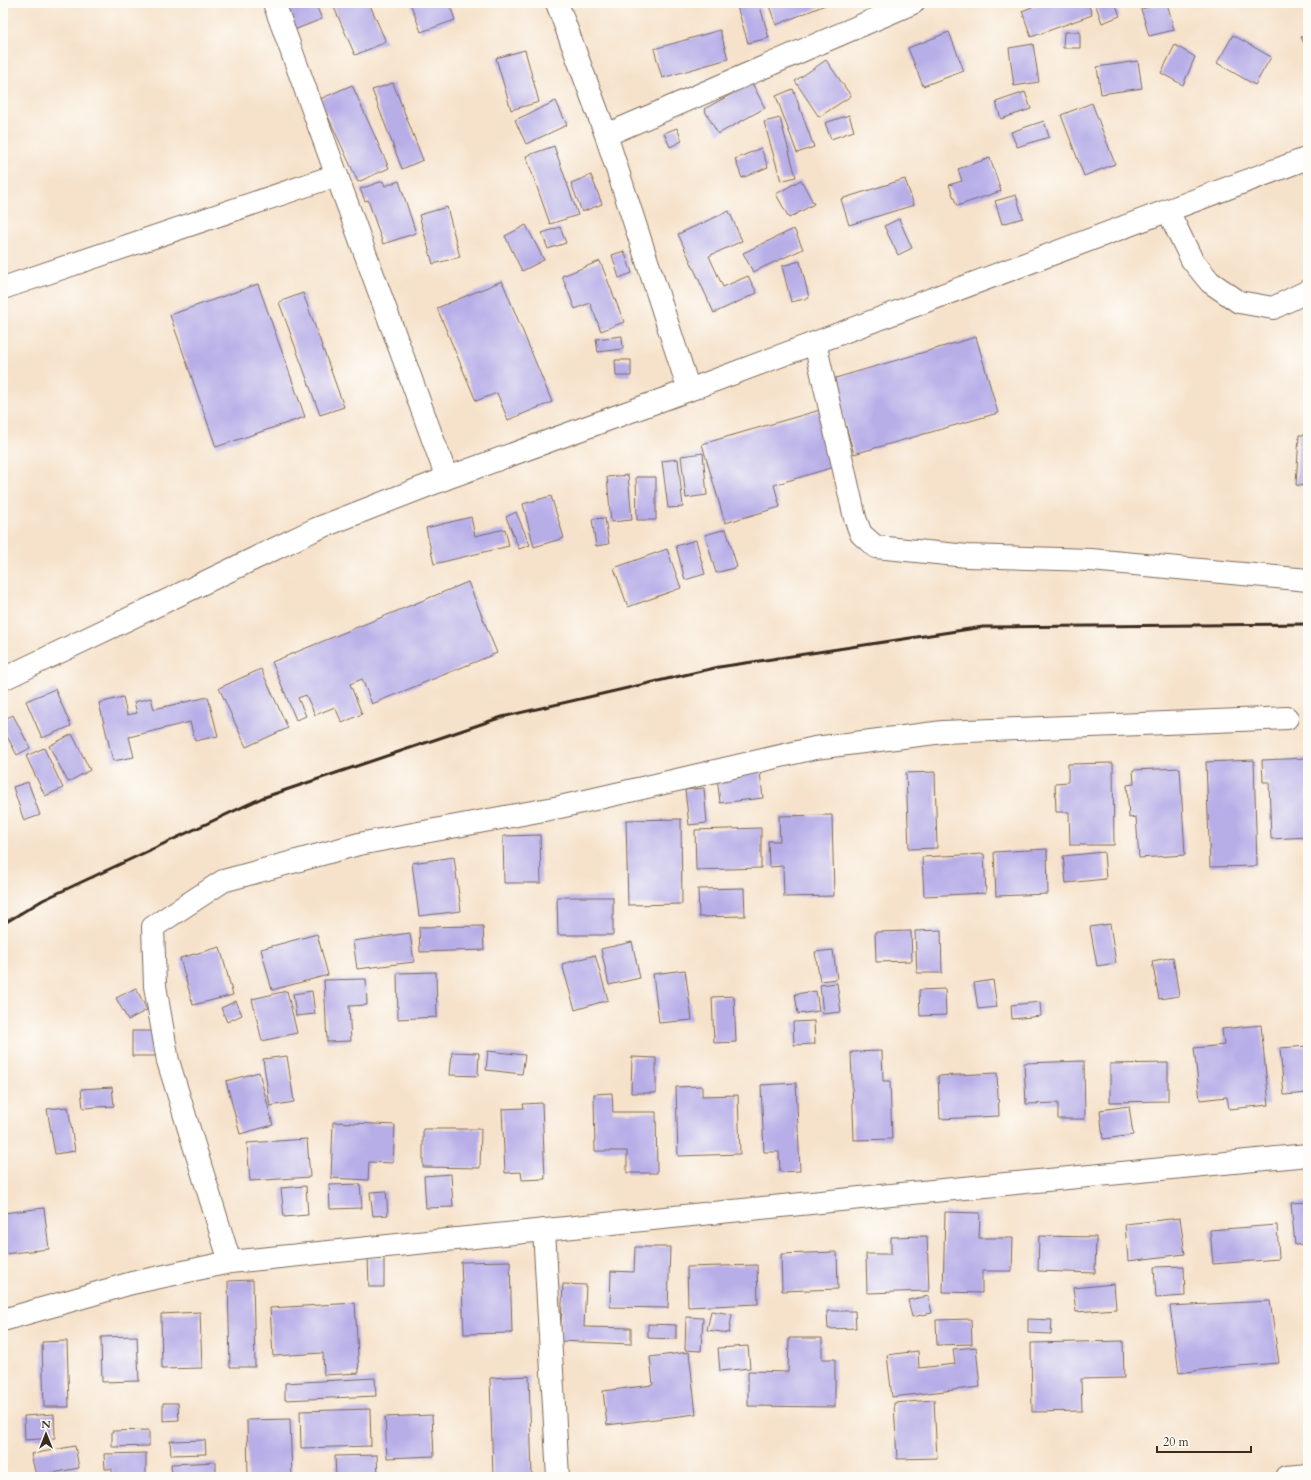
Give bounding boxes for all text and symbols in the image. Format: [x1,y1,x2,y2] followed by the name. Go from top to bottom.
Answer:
[26,1414,66,1454] north arrow
[41,1417,51,1432] text: N
[1157,1428,1251,1454] scale bar
[1163,1434,1190,1450] text: 20 m

